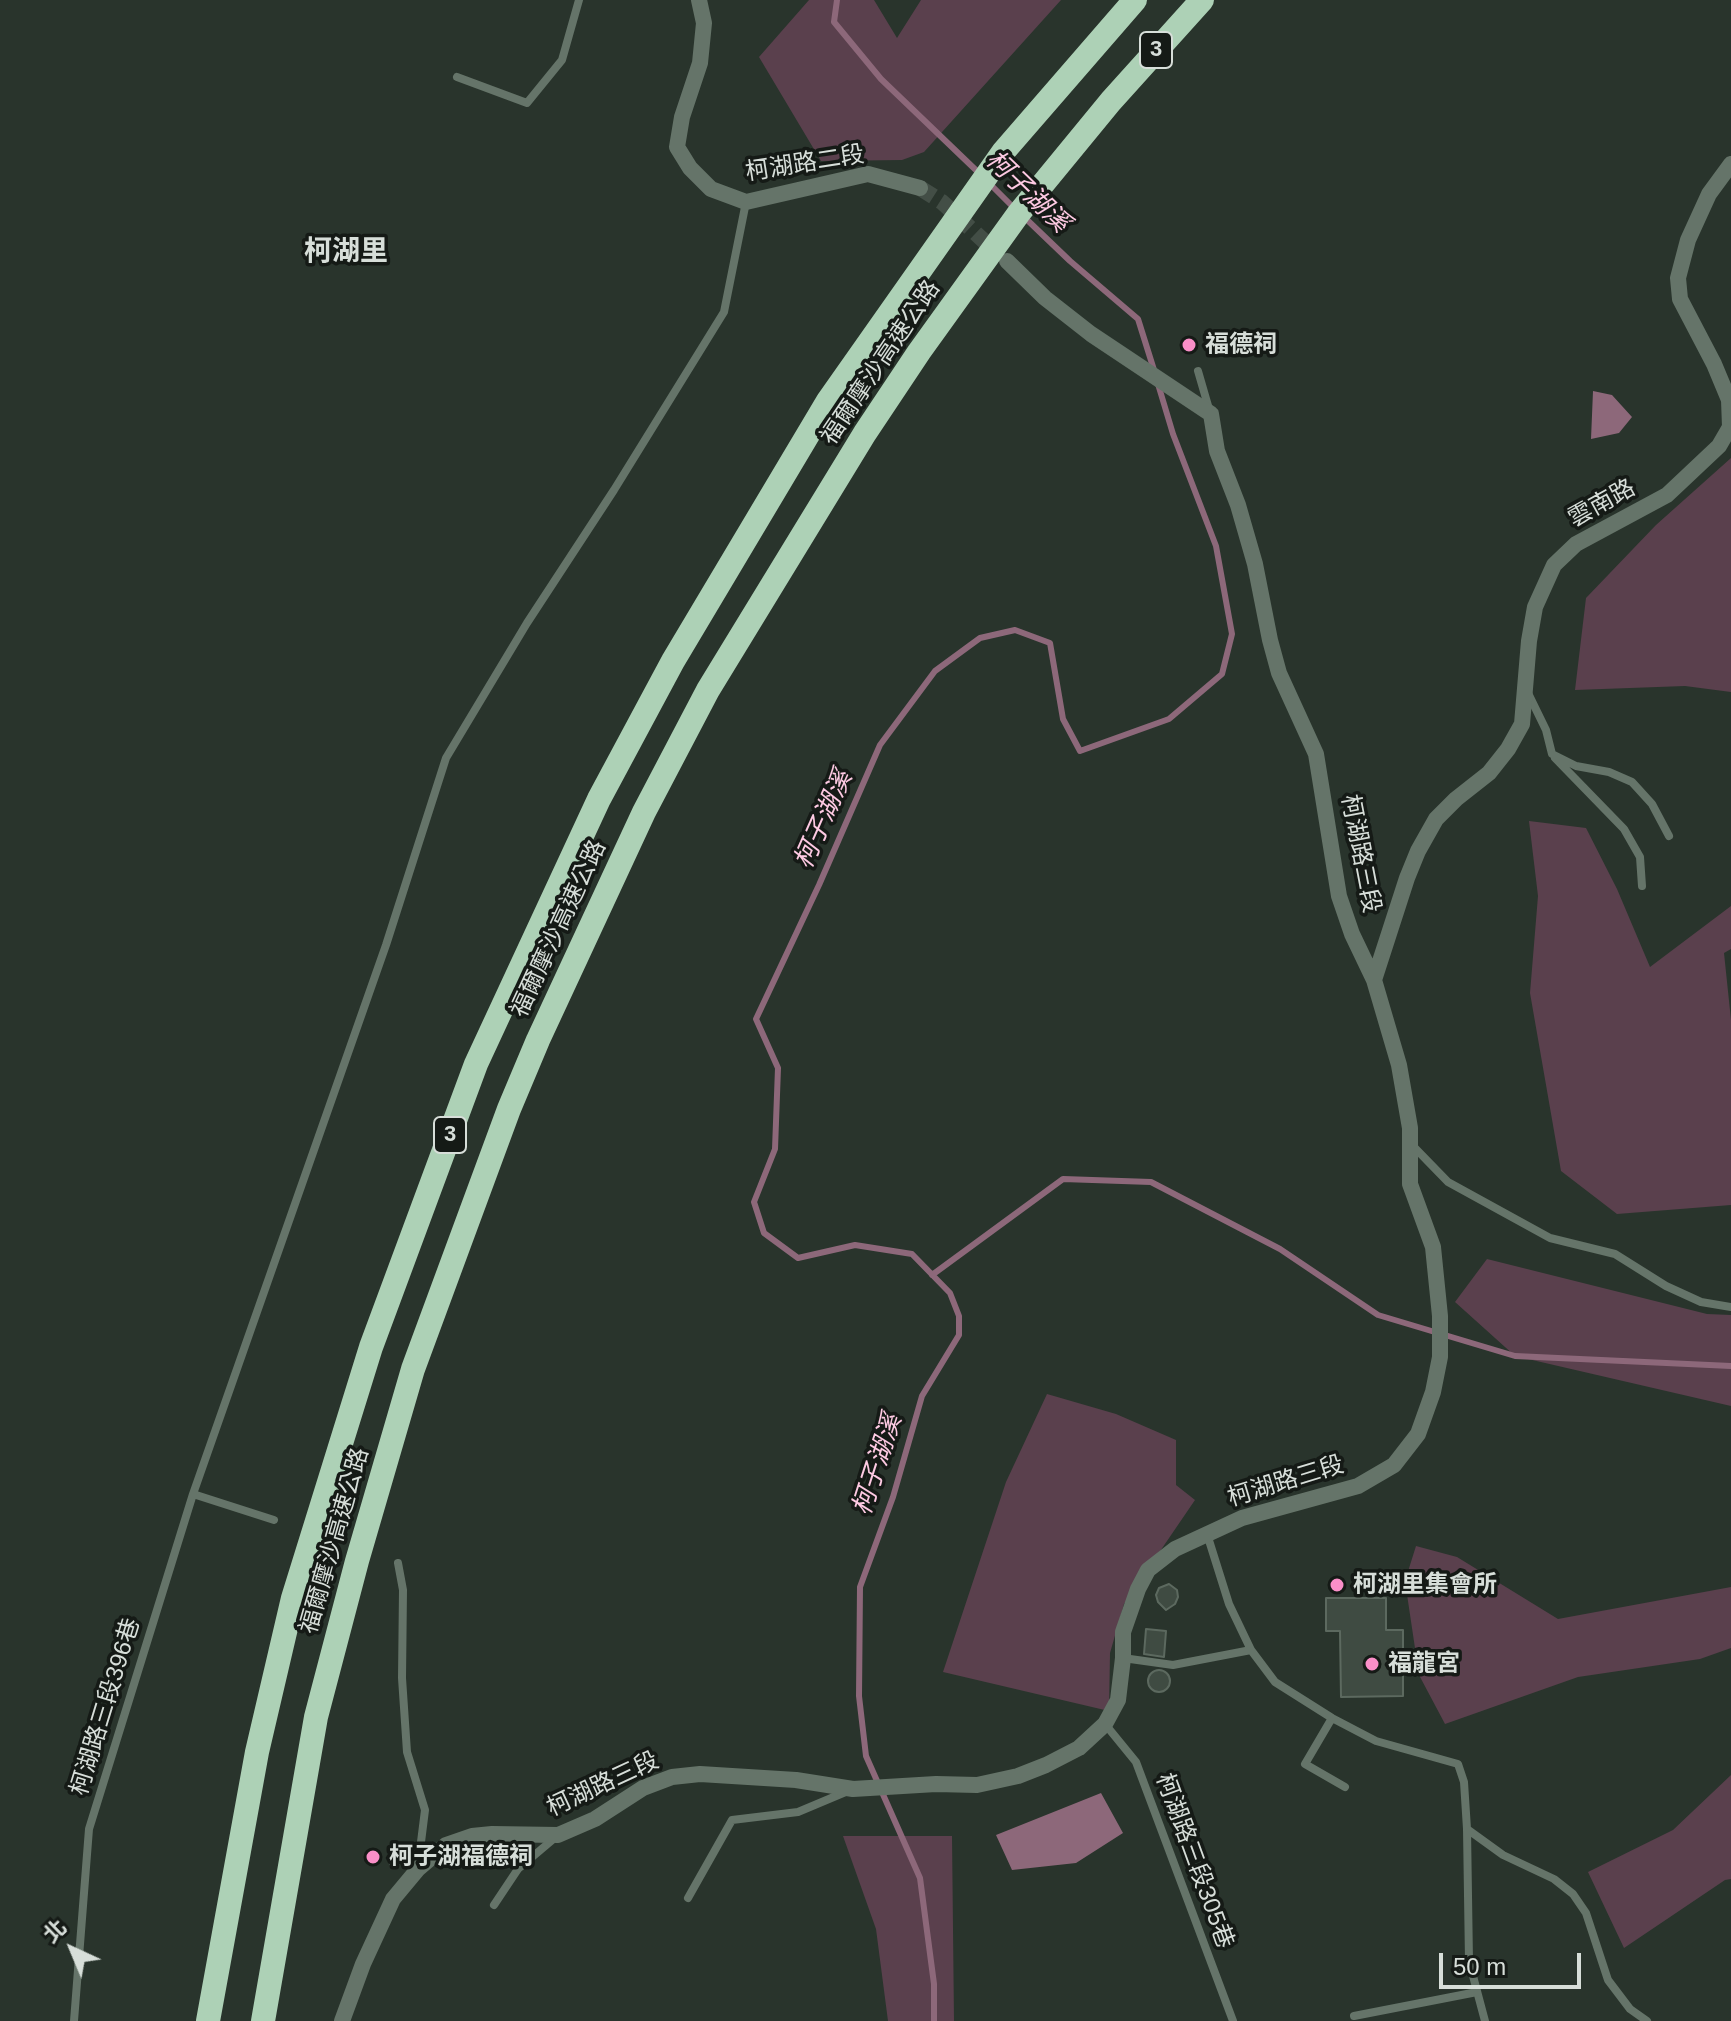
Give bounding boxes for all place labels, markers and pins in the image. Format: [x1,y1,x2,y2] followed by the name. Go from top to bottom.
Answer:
[1205,331,1277,359] place label: 福德祠
[1180,336,1198,354] marker: 福德祠
[1353,1571,1497,1599] place label: 柯湖里集會所
[1328,1576,1346,1594] marker: 柯湖里集會所
[1388,1650,1460,1678] place label: 福龍宮
[1363,1655,1381,1673] marker: 福龍宮
[389,1843,533,1871] place label: 柯子湖福德祠
[364,1848,382,1866] marker: 柯子湖福德祠

